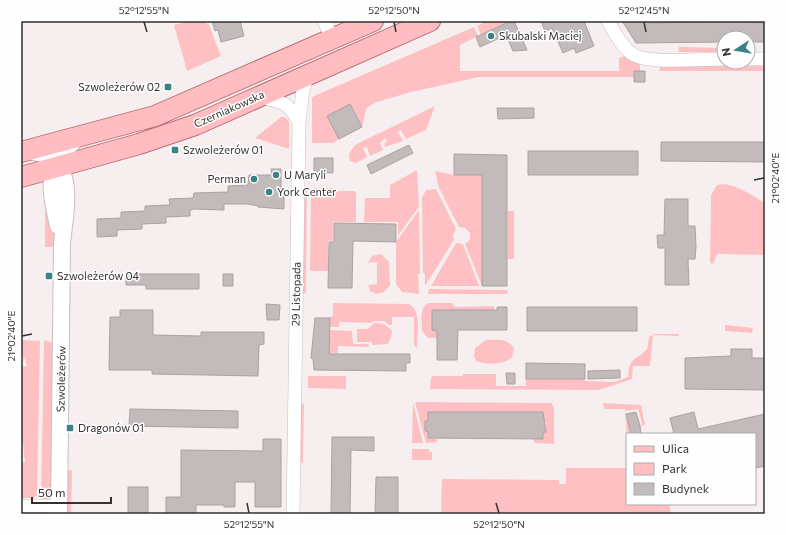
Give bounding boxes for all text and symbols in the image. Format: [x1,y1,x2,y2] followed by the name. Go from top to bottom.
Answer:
[119,4,169,16] text: 52°12'55"N
[368,4,420,16] text: 52°12'50"N
[619,4,669,16] text: 52°12'45"N
[499,29,582,42] place label: Skubalski Maciej
[716,30,756,70] north arrow
[486,31,496,41] marker: Skubalski Maciej
[719,47,733,58] text: N
[78,80,160,93] place label: Szwoleżerów 02
[163,82,173,92] marker: Szwoleżerów 02
[192,87,266,130] street label: Czerniakowska
[183,143,263,156] place label: Szwoleżerów 01
[170,145,180,155] marker: Szwoleżerów 01
[769,153,781,203] text: 21°02'40"E
[284,168,326,181] place label: U Maryli
[271,170,281,180] marker: U Maryli
[207,172,246,185] place label: Perman
[249,174,259,184] marker: Perman
[277,185,337,198] place label: York Center
[264,187,274,197] marker: York Center
[288,262,303,326] street label: 29 Listopada
[57,269,140,282] place label: Szwoleżerów 04
[44,271,54,281] marker: Szwoleżerów 04
[5,311,17,361] text: 21°02'40"E
[53,346,68,412] street label: Szwoleżerów
[78,421,144,434] place label: Dragonów 01
[65,423,75,433] marker: Dragonów 01
[626,433,756,505] legend
[662,441,689,455] text: Ulica
[662,461,688,475] text: Park
[32,479,111,505] scale bar
[662,481,710,495] text: Budynek
[38,485,66,499] text: 50 m
[224,518,274,530] text: 52°12'55"N
[473,518,525,530] text: 52°12'50"N

